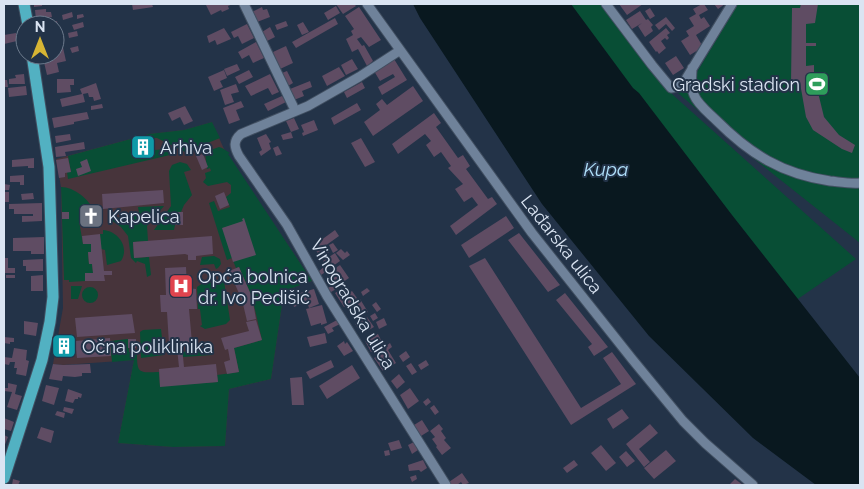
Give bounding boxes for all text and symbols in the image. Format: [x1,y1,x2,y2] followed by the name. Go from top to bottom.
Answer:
[15,15,65,65] north arrow
[35,19,45,35] text: N
[804,71,830,97] sports icon: Gradski stadion
[672,74,800,95] place label: Gradski stadion
[130,134,156,160] building icon: Arhiva
[160,137,212,158] place label: Arhiva
[584,158,628,180] water label: Kupa
[517,190,607,298] street label: Lađarska ulica
[78,203,104,229] church icon: Kapelica
[108,206,180,227] place label: Kapelica
[306,235,400,373] street label: Vinogradska ulica
[198,266,310,308] place label: Opća bolnica dr. Ivo Pedišić
[168,273,194,299] hospital icon: Opća bolnica dr. Ivo Pedišić
[51,333,77,359] building icon: Očna poliklinika
[82,336,213,357] place label: Očna poliklinika

